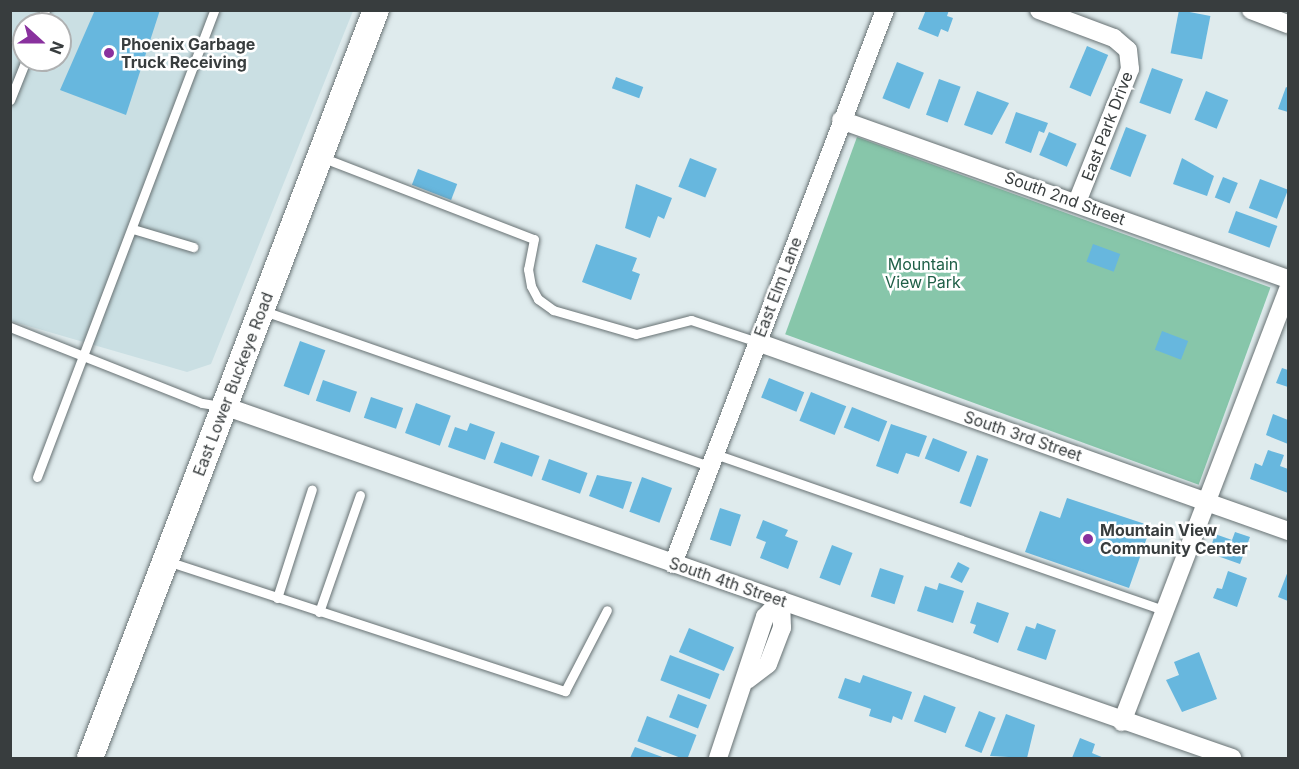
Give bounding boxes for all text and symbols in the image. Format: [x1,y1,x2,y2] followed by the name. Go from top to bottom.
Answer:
[12,12,72,72] north arrow
[121,34,255,72] place label: Phoenix Garbage Truck Receiving
[45,38,68,57] text: N
[102,46,116,60] marker: Phoenix Garbage Truck Receiving
[1077,69,1137,183] street label: East Park Drive
[1002,167,1128,229] street label: South 2nd Street
[750,234,806,340] street label: East Elm Lane
[885,254,961,292] park label: Mountain View Park
[189,289,277,479] street label: East Lower Buckeye Road
[961,407,1085,465] street label: South 3rd Street
[1100,520,1248,558] place label: Mountain View Community Center
[1081,532,1095,546] marker: Mountain View Community Center
[667,553,789,611] street label: South 4th Street

